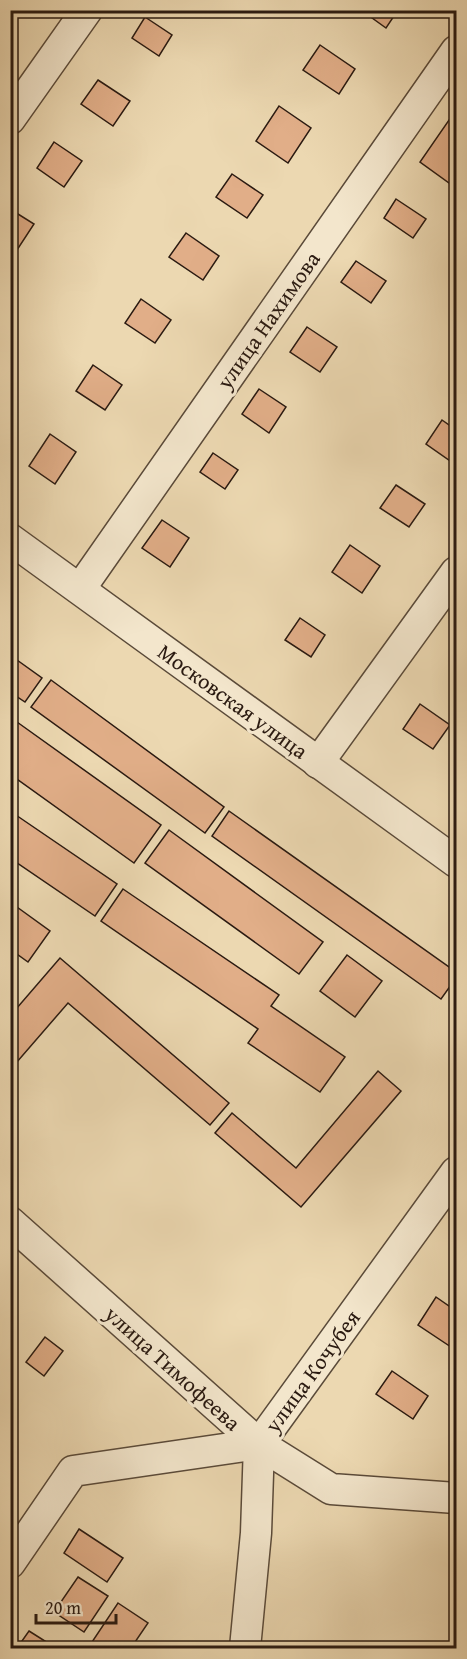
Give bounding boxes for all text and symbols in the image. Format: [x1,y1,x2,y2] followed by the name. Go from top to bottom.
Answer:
[208,244,328,396] street label: улица Нахимова
[151,635,315,767] street label: Московская улица
[97,1297,248,1438] street label: улица Тимофеева
[256,1303,367,1440] street label: улица Кочубея
[36,1587,116,1625] scale bar
[45,1594,81,1621] text: 20 m

